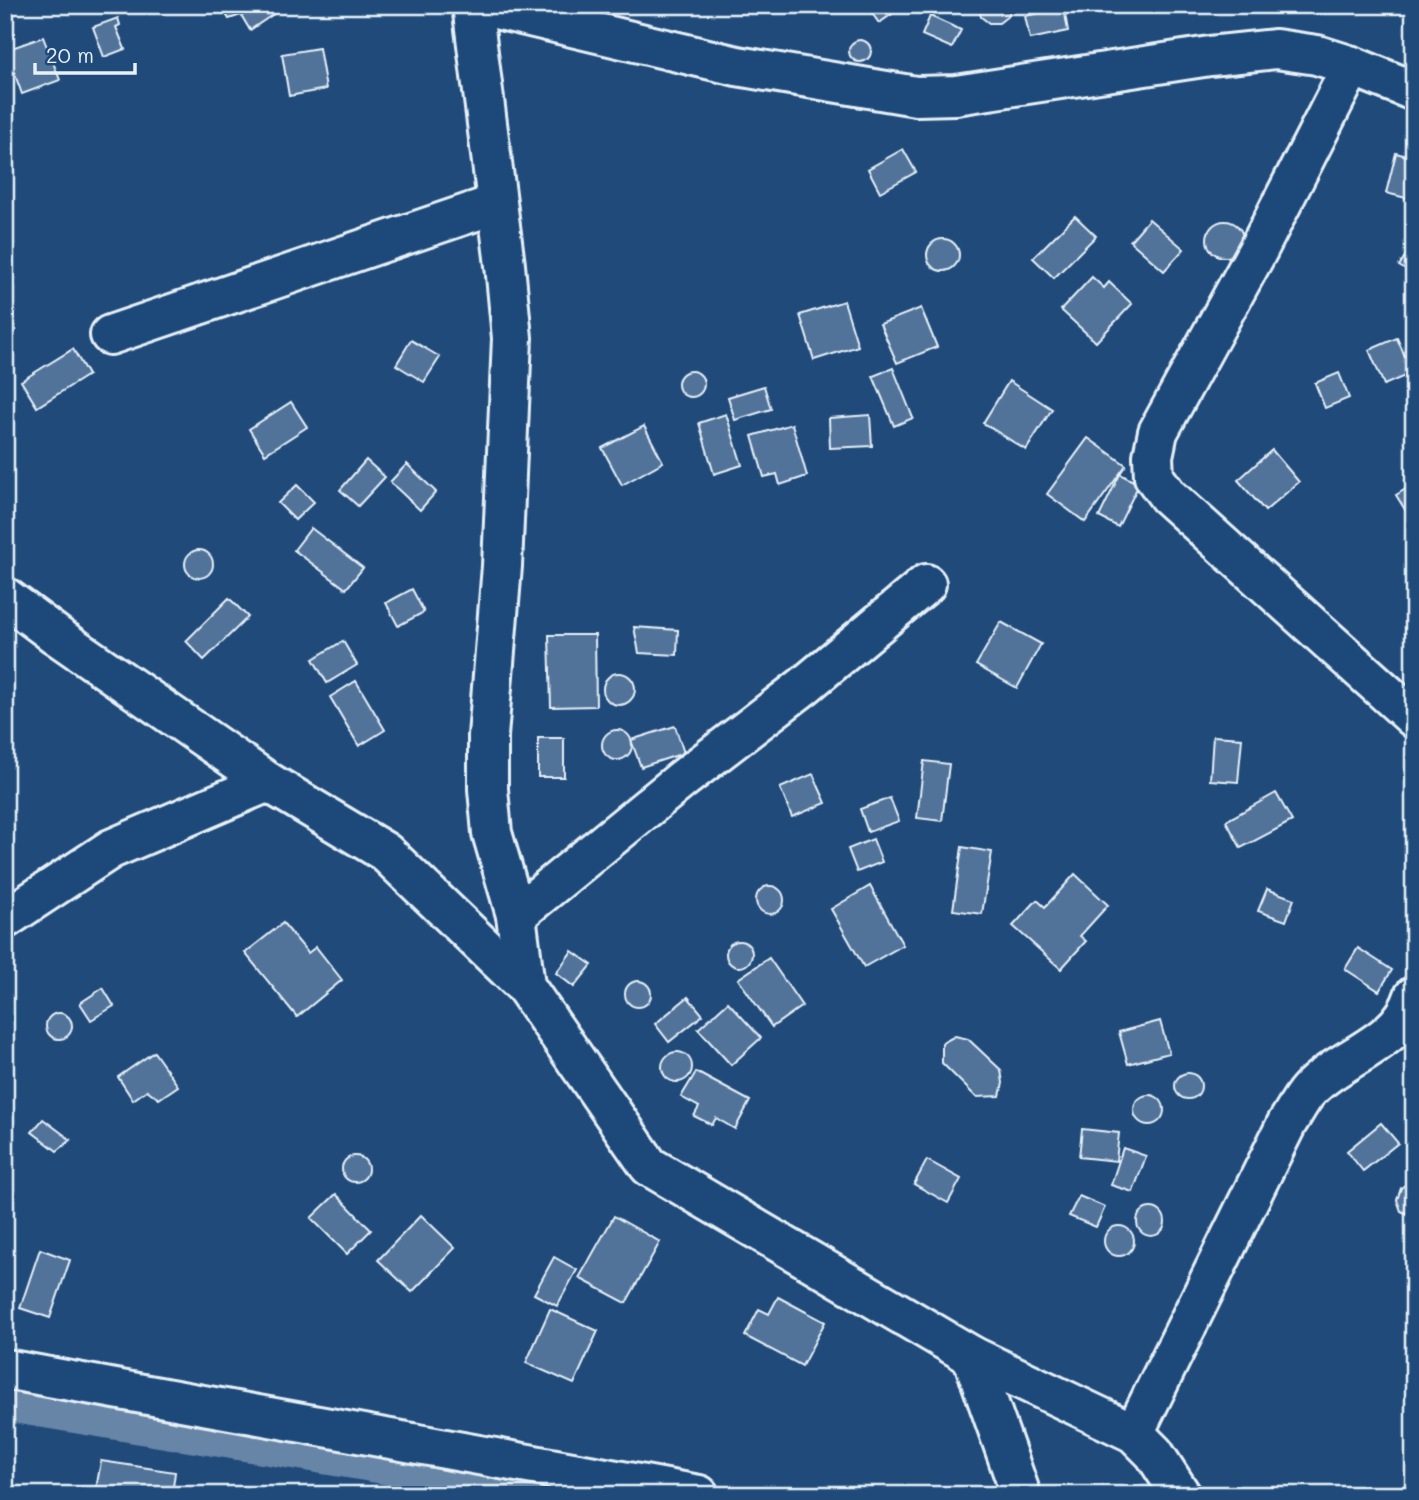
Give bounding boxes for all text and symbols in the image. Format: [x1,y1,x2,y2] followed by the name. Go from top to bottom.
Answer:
[35,32,135,76] scale bar
[46,41,94,68] text: 20 m

